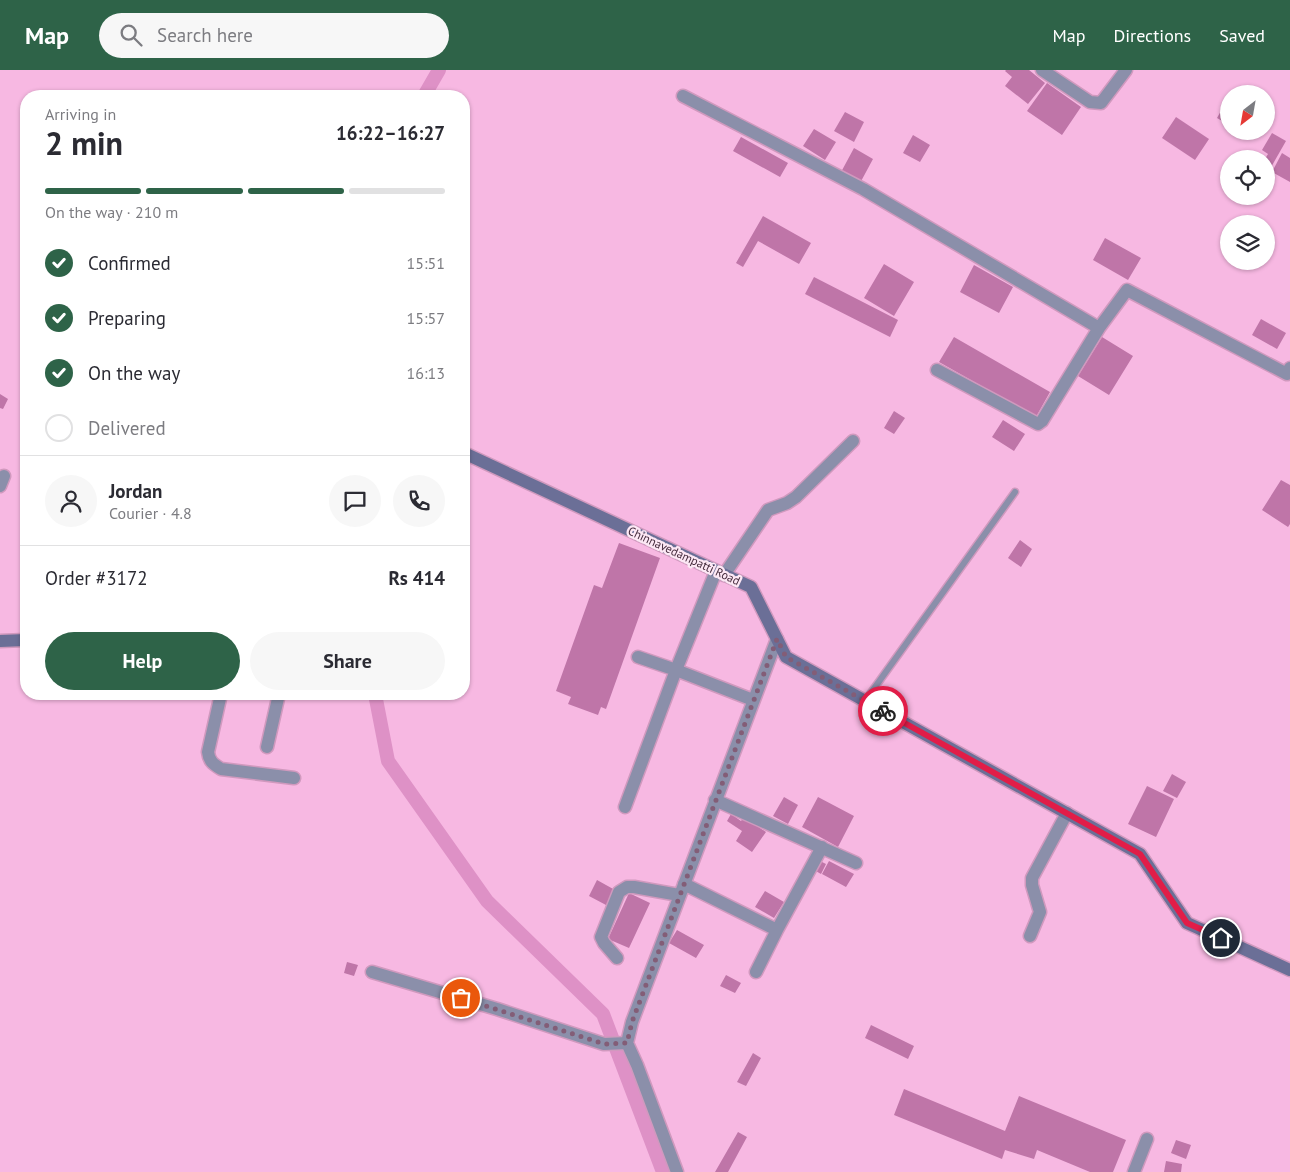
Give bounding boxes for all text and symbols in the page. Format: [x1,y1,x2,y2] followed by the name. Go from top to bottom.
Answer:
[99,13,449,58] search box
[25,20,69,51] text: Map
[117,21,145,49] icon: search
[157,23,253,47] text: Search here
[1053,24,1085,47] text: Map
[1113,24,1191,47] text: Directions
[1219,24,1265,47] text: Saved
[1220,85,1275,140] north arrow
[1220,85,1275,270] map controls
[45,104,116,124] text: Arriving in
[336,121,445,145] text: 16:22–16:27
[45,122,123,164] text: 2 min
[1220,150,1275,205] button: locate
[45,202,178,222] text: On the way · 210 m
[1220,215,1275,270] button: layers
[45,249,73,277] icon: check
[88,251,171,275] text: Confirmed
[407,253,445,273] text: 15:51
[45,304,73,332] icon: check
[88,306,166,330] text: Preparing
[407,308,445,328] text: 15:57
[45,359,73,387] icon: check
[88,361,180,385] text: On the way
[407,363,445,383] text: 16:13
[88,416,166,440] text: Delivered
[45,475,97,527] button: person
[329,475,381,527] button: chat
[393,475,445,527] button: phone
[109,479,162,503] text: Jordan
[109,503,192,523] text: Courier · 4.8
[626,523,743,588] street label: Chinnavedampatti Road
[45,566,148,590] text: Order #3172
[388,566,445,590] text: Rs 414
[45,632,240,690] button: Help
[250,632,445,690] button: Share
[858,686,908,736] courier
[869,697,897,725] icon: bike
[1200,917,1242,959] pin
[1207,924,1235,952] icon: home
[440,977,482,1019] pin
[447,984,475,1012] icon: bag

